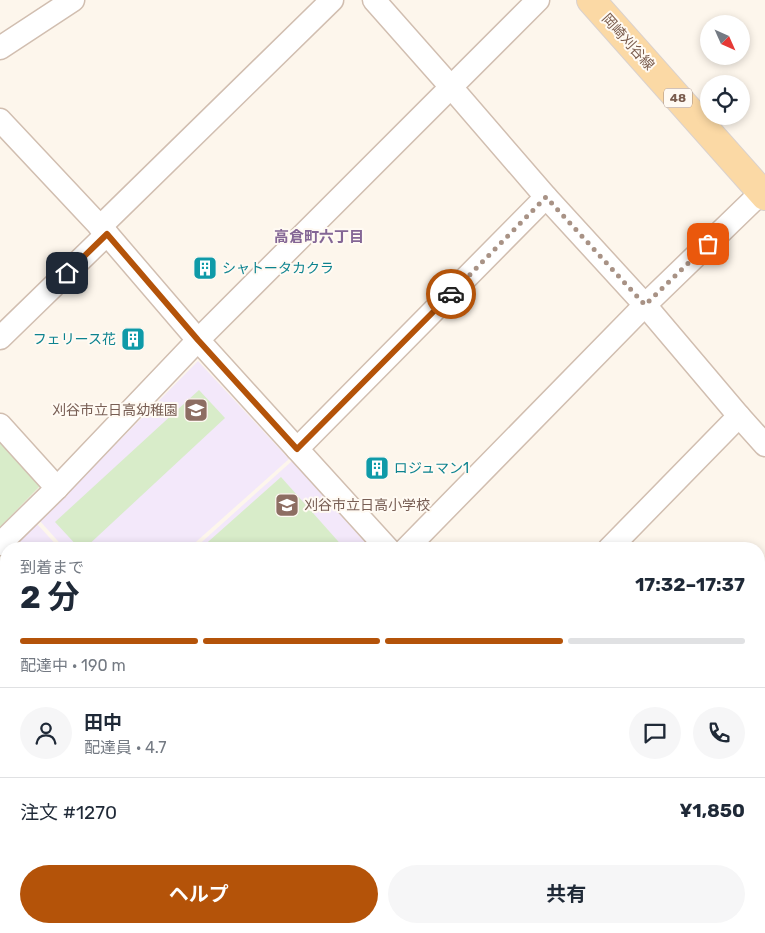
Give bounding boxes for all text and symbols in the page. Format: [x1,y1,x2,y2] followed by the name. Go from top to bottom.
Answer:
[598,10,658,74] street label: 岡崎刈谷線
[700,15,750,65] north arrow
[700,15,750,125] map controls
[700,75,750,125] button: locate
[664,89,692,108] road number: 48
[687,223,729,265] pin
[274,228,364,246] district label: 高倉町六丁目
[694,230,722,258] icon: bag
[46,252,88,294] pin
[192,255,218,281] building icon: シャトータカクラ
[53,259,81,287] icon: home
[222,260,334,277] place label: シャトータカクラ
[426,269,476,319] courier
[437,280,465,308] icon: car
[120,326,146,352] building icon: フェリース花
[33,331,116,348] place label: フェリース花
[183,397,209,423] school or university icon: 刈谷市立日高幼稚園
[52,402,178,419] place label: 刈谷市立日高幼稚園
[364,455,390,481] building icon: ロジュマン1
[394,460,469,477] place label: ロジュマン1
[274,492,300,518] school or university icon: 刈谷市立日高小学校
[304,497,430,514] place label: 刈谷市立日高小学校
[20,558,84,577] text: 到着まで
[635,573,745,596] text: 17:32–17:37
[20,578,80,616] text: 2 分
[20,656,126,675] text: 配達中 · 190 m
[20,707,72,759] button: person
[629,707,681,759] button: chat
[693,707,745,759] button: phone
[84,711,122,734] text: 田中
[84,738,167,757] text: 配達員 · 4.7
[679,799,745,822] text: ¥1,850
[20,801,117,824] text: 注文 #1270
[20,865,378,923] button: ヘルプ
[388,865,745,923] button: 共有

